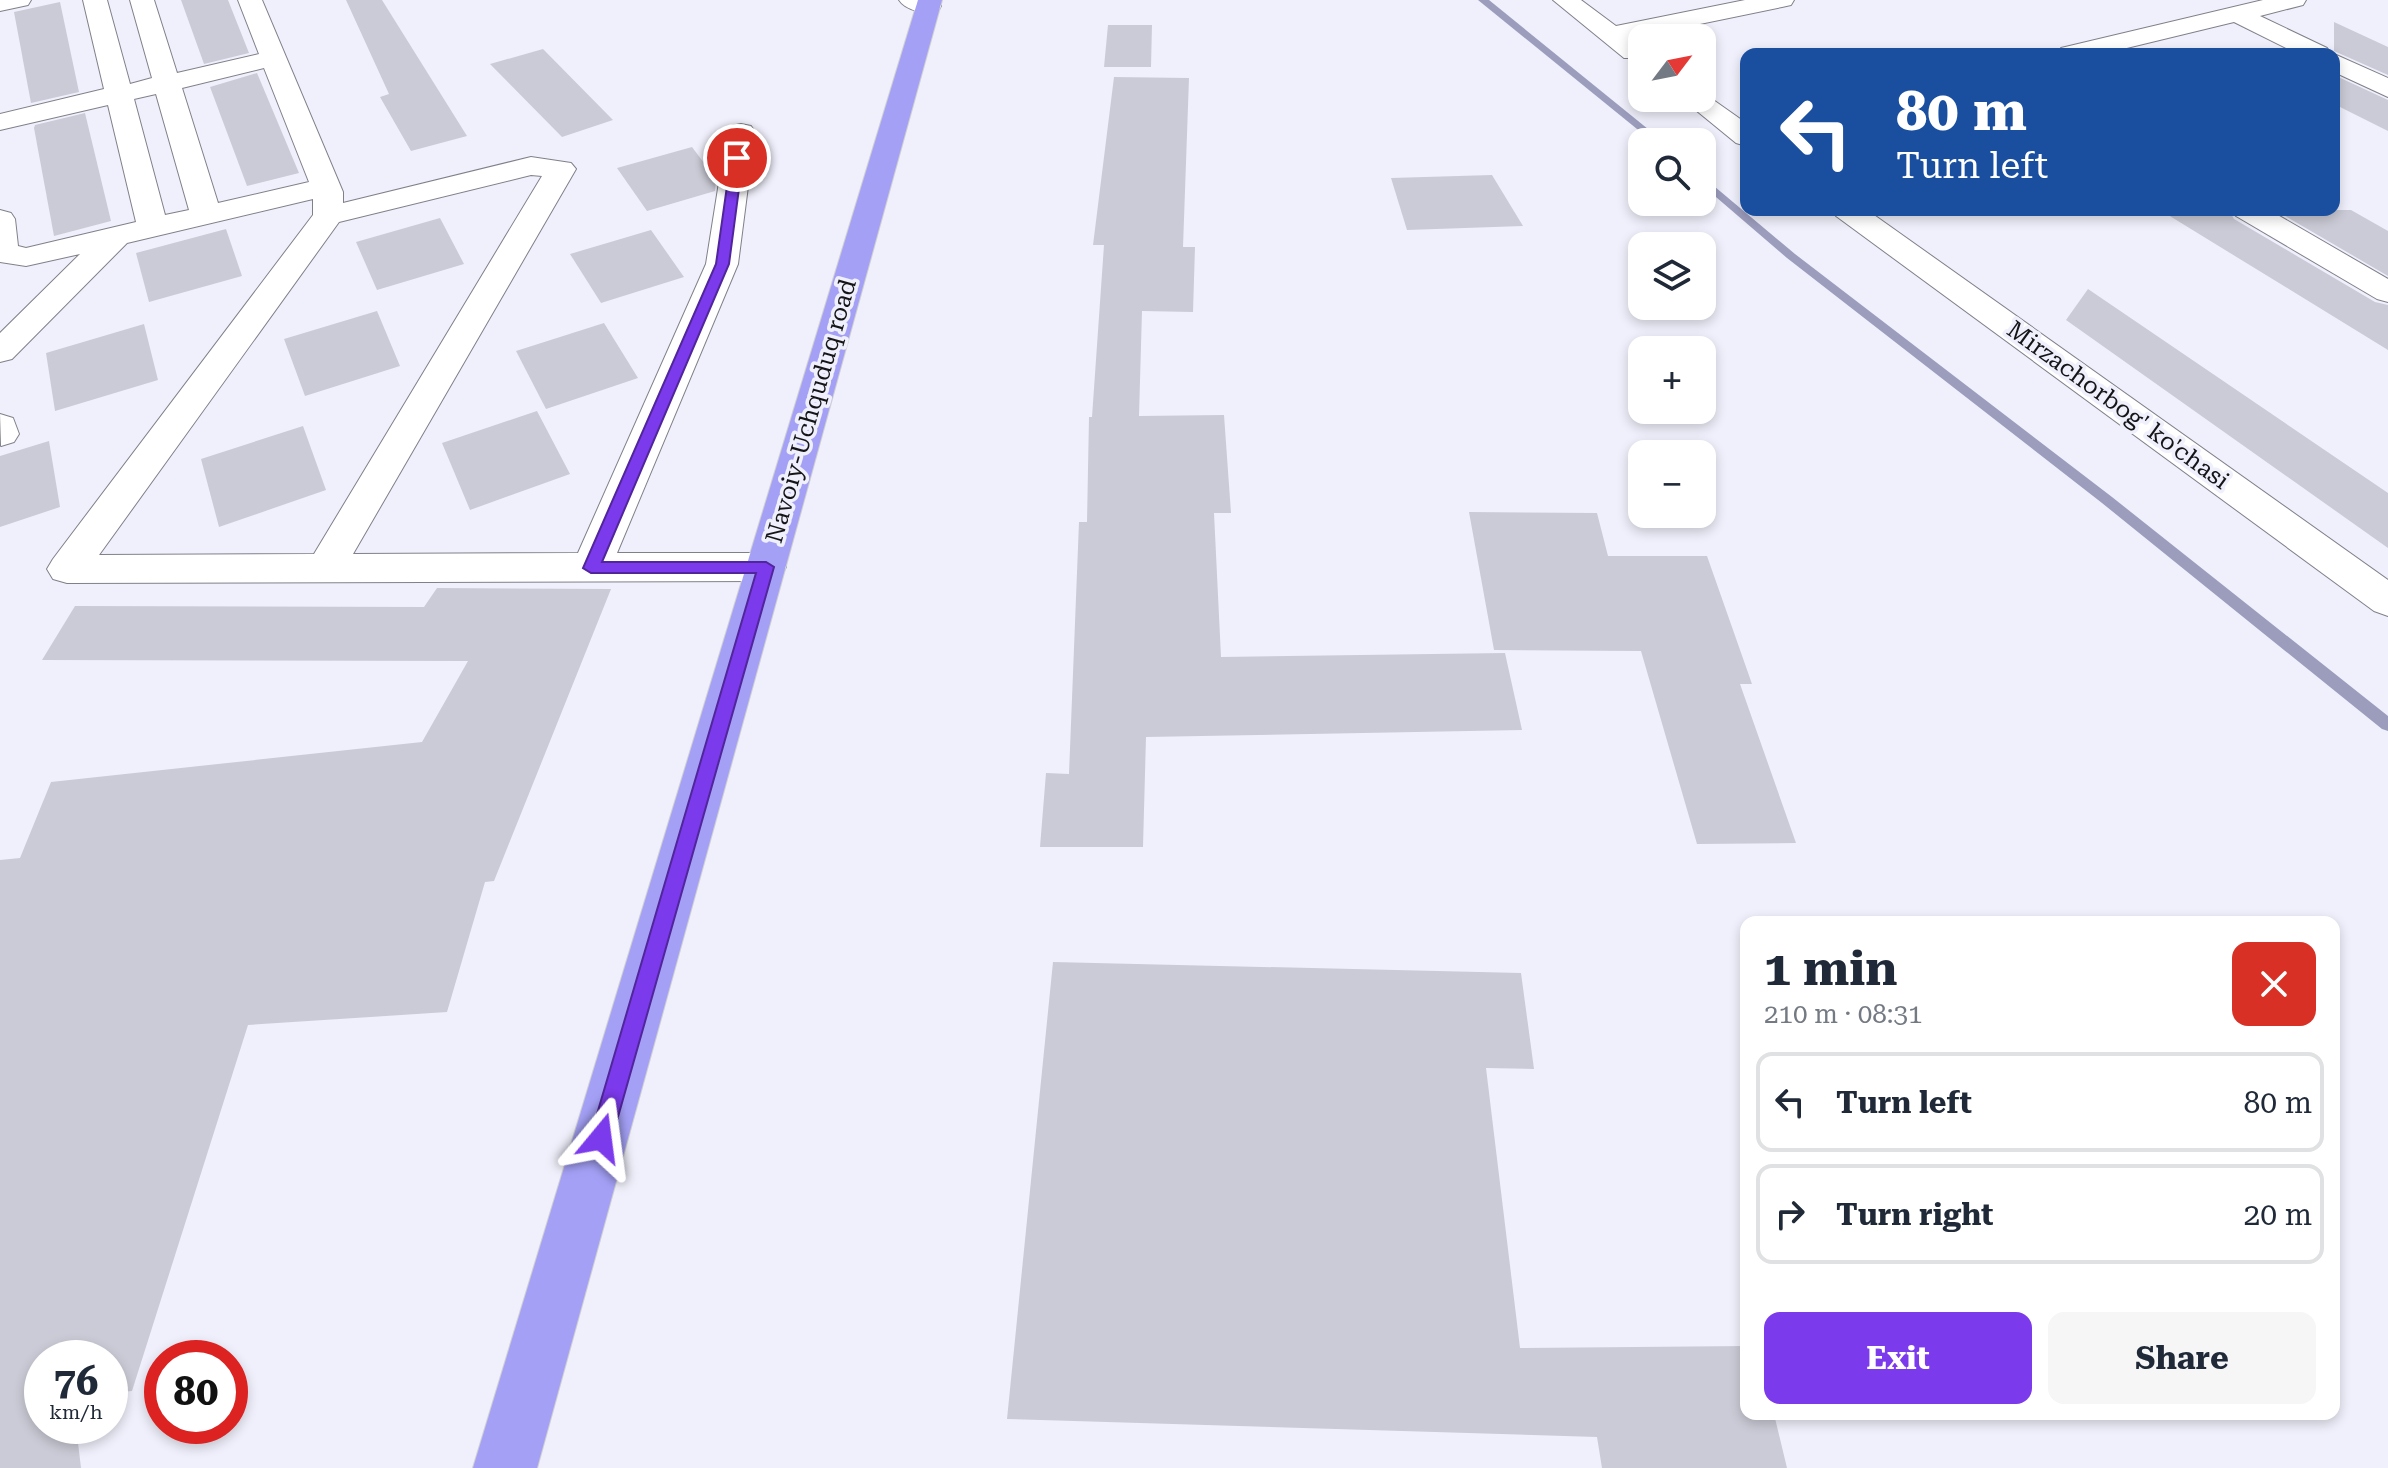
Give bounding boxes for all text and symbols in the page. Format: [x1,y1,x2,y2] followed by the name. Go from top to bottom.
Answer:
[1628,24,1716,112] north arrow
[1628,24,1716,528] map controls
[1896,78,2027,144] text: 80 m
[1764,80,1868,184] icon: left
[703,124,771,192] pin
[1628,128,1716,216] button: search
[715,136,759,180] icon: arrive
[1896,145,2048,187] text: Turn left
[1628,232,1716,320] button: layers
[760,276,862,546] street label: Navoiy-Uchquduq road
[2002,315,2235,495] street label: Mirzachorbog' ko'chasi
[1628,336,1716,424] button: +
[1628,440,1716,528] button: −
[1764,941,1897,997] text: 1 min
[2232,942,2316,1026] button: close
[1764,999,1923,1029] text: 210 m · 08:31
[1768,1080,1812,1124] icon: left
[1836,1085,1972,1120] text: Turn left
[2243,1085,2312,1120] text: 80 m
[559,1096,643,1180] position arrow
[1768,1192,1812,1236] icon: right
[1836,1197,1993,1232] text: Turn right
[2243,1197,2312,1232] text: 20 m
[1764,1312,2032,1404] button: Exit
[2048,1312,2316,1404] button: Share
[144,1340,248,1444] speed limit sign: 80
[54,1358,98,1405] text: 76
[49,1400,103,1424] text: km/h

